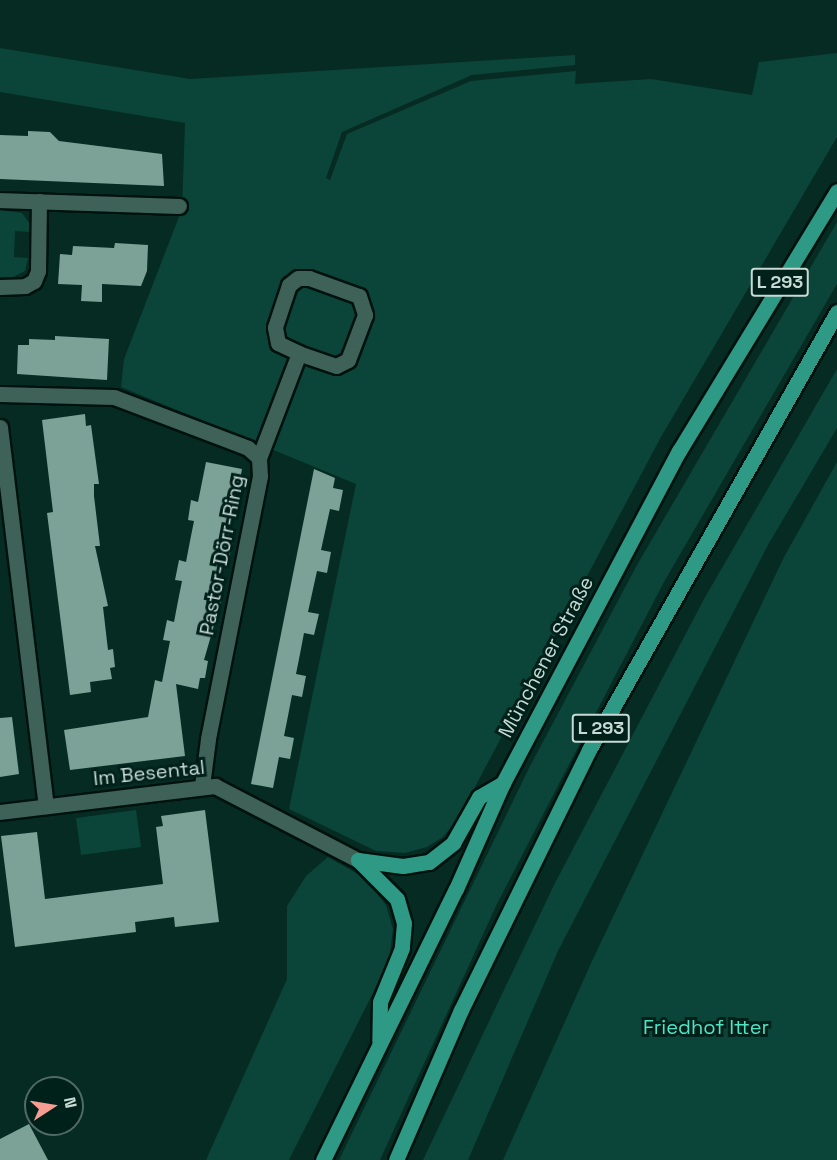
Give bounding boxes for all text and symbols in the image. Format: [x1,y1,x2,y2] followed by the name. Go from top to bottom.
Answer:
[750,267,810,297] road number: L 293
[195,473,249,637] street label: Pastor-Dörr-Ring
[493,572,599,742] street label: Münchener Straße
[571,713,631,743] road number: L 293
[92,755,206,791] street label: Im Besental
[643,1015,769,1039] park label: Friedhof Itter
[24,1076,84,1136] north arrow
[59,1095,82,1110] text: N

